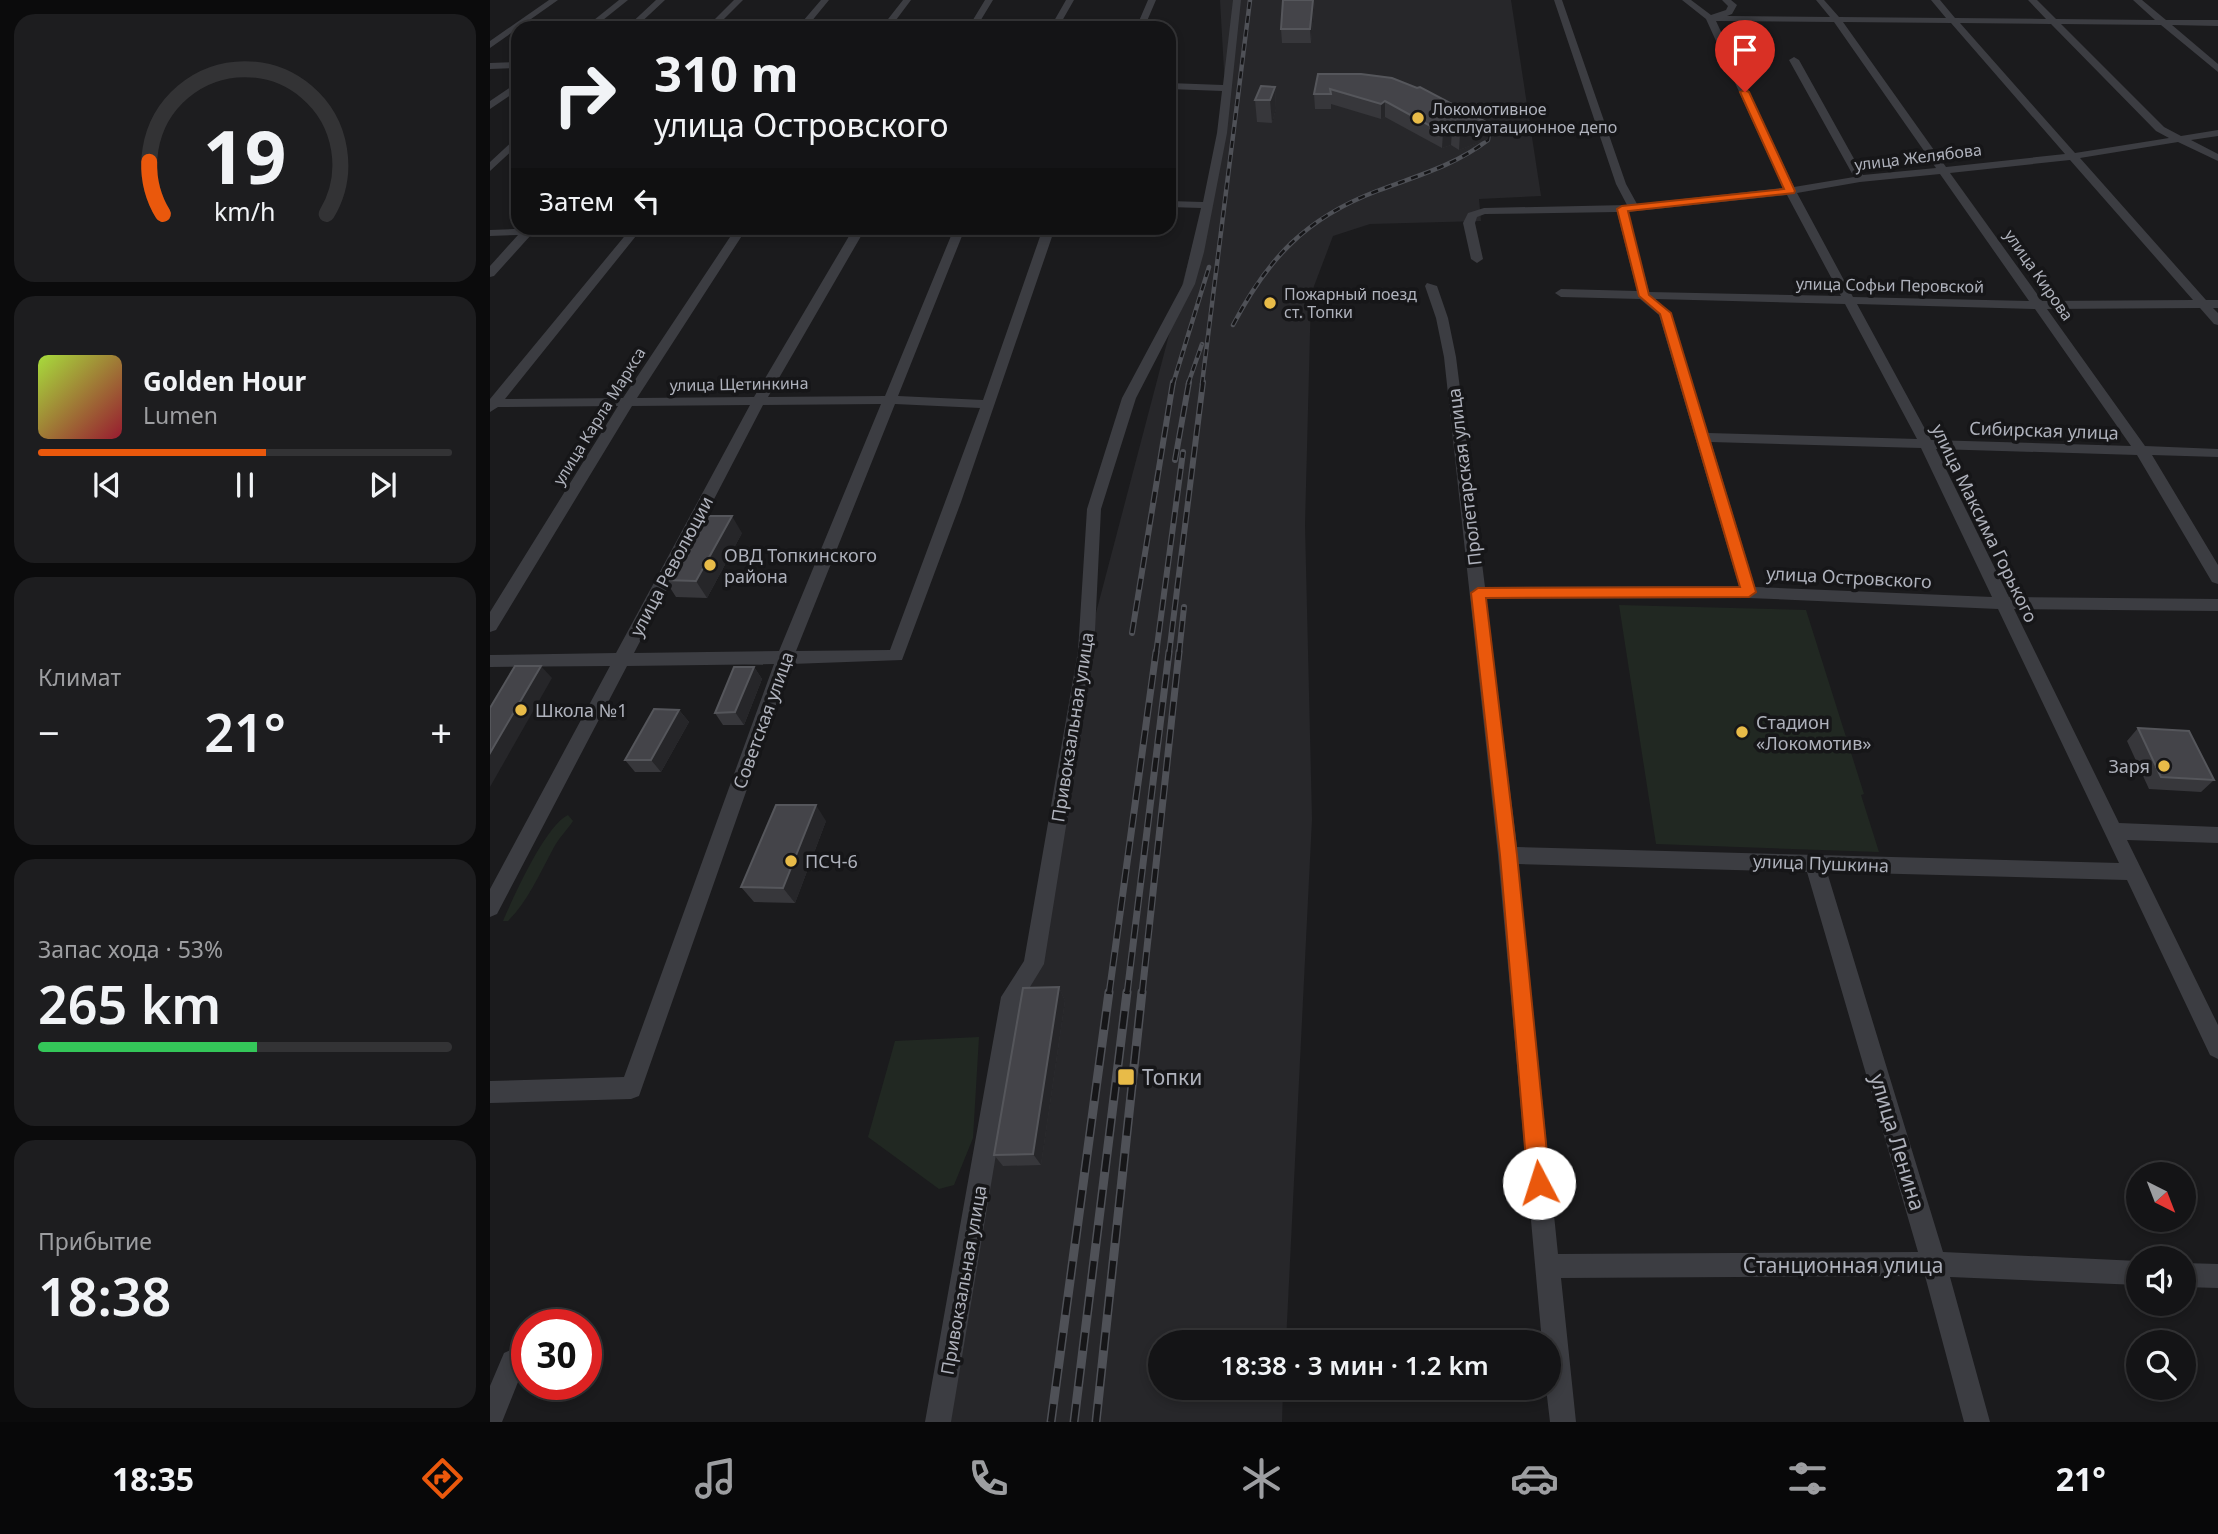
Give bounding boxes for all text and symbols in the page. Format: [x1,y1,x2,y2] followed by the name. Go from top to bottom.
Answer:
[1715,20,1775,92] pin
[1726,31,1764,69] icon: arrive
[654,40,799,106] text: 310 m
[539,49,630,140] icon: right
[1432,98,1617,138] place label: Локомотивное эксплуатационное депо
[654,103,948,146] text: улица Островского
[203,106,287,205] text: 19
[1410,110,1426,126] marker: Локомотивное эксплуатационное депо
[1853,138,1983,176] street label: улица Желябова
[628,182,666,220] icon: left
[539,183,614,219] text: Затем
[214,194,276,228] text: km/h
[1999,225,2079,325] street label: улица Кирова
[1796,272,1984,298] street label: улица Софьи Перовской
[1284,283,1417,323] place label: Пожарный поезд ст. Топки
[1262,295,1278,311] marker: Пожарный поезд ст. Топки
[548,343,650,489] street label: улица Карла Маркса
[143,363,306,399] text: Golden Hour
[669,372,809,396] street label: улица Щетинкина
[1441,387,1487,567] street label: Пролетарская улица
[143,399,218,431] text: Lumen
[1969,415,2119,445] street label: Сибирская улица
[1926,420,2044,626] street label: улица Максима Горького
[88,466,126,504] icon: previous
[226,466,264,504] icon: pause
[364,466,402,504] icon: next
[624,492,718,640] street label: улица Революции
[724,543,877,588] place label: ОВД Топкинского района
[702,557,718,573] marker: ОВД Топкинского района
[1766,561,1932,593] street label: улица Островского
[1045,630,1099,824] street label: Привокзальная улица
[727,648,799,792] street label: Советская улица
[38,661,121,693] text: Климат
[204,696,286,767] text: 21°
[535,698,627,722] place label: Школа №1
[513,702,529,718] marker: Школа №1
[38,706,60,758] text: −
[430,706,452,758] text: +
[1756,710,1872,755] place label: Стадион «Локомотив»
[1734,724,1750,740] marker: Стадион «Локомотив»
[2108,754,2150,778] place label: Заря
[2156,758,2172,774] marker: Заря
[805,849,858,873] place label: ПСЧ-6
[1753,849,1889,877] street label: улица Пушкина
[783,853,799,869] marker: ПСЧ-6
[38,933,223,965] text: Запас хода · 53%
[38,968,221,1039] text: 265 km
[1142,1063,1202,1091] place label: Топки
[1116,1067,1136,1087] marker: Топки
[1864,1070,1932,1214] street label: улица Ленина
[1502,1146,1576,1220] position arrow
[2126,1162,2196,1232] north arrow
[2126,1162,2196,1400] map controls
[935,1183,991,1377] street label: Привокзальная улица
[38,1225,152,1257] text: Прибытие
[2126,1246,2196,1316] button: sound
[1743,1251,1943,1279] street label: Станционная улица
[38,1260,171,1331] text: 18:38
[511,1309,602,1400] speed limit sign: 30
[2126,1330,2196,1400] button: search
[1220,1347,1489,1383] text: 18:38 · 3 мин · 1.2 km
[418,1454,467,1503] icon: directions
[691,1454,740,1503] icon: music
[964,1454,1013,1503] icon: phone
[1237,1454,1286,1503] icon: climate
[1510,1454,1559,1503] icon: car
[1783,1454,1832,1503] icon: filters
[112,1457,194,1500] text: 18:35
[2056,1457,2106,1500] text: 21°

